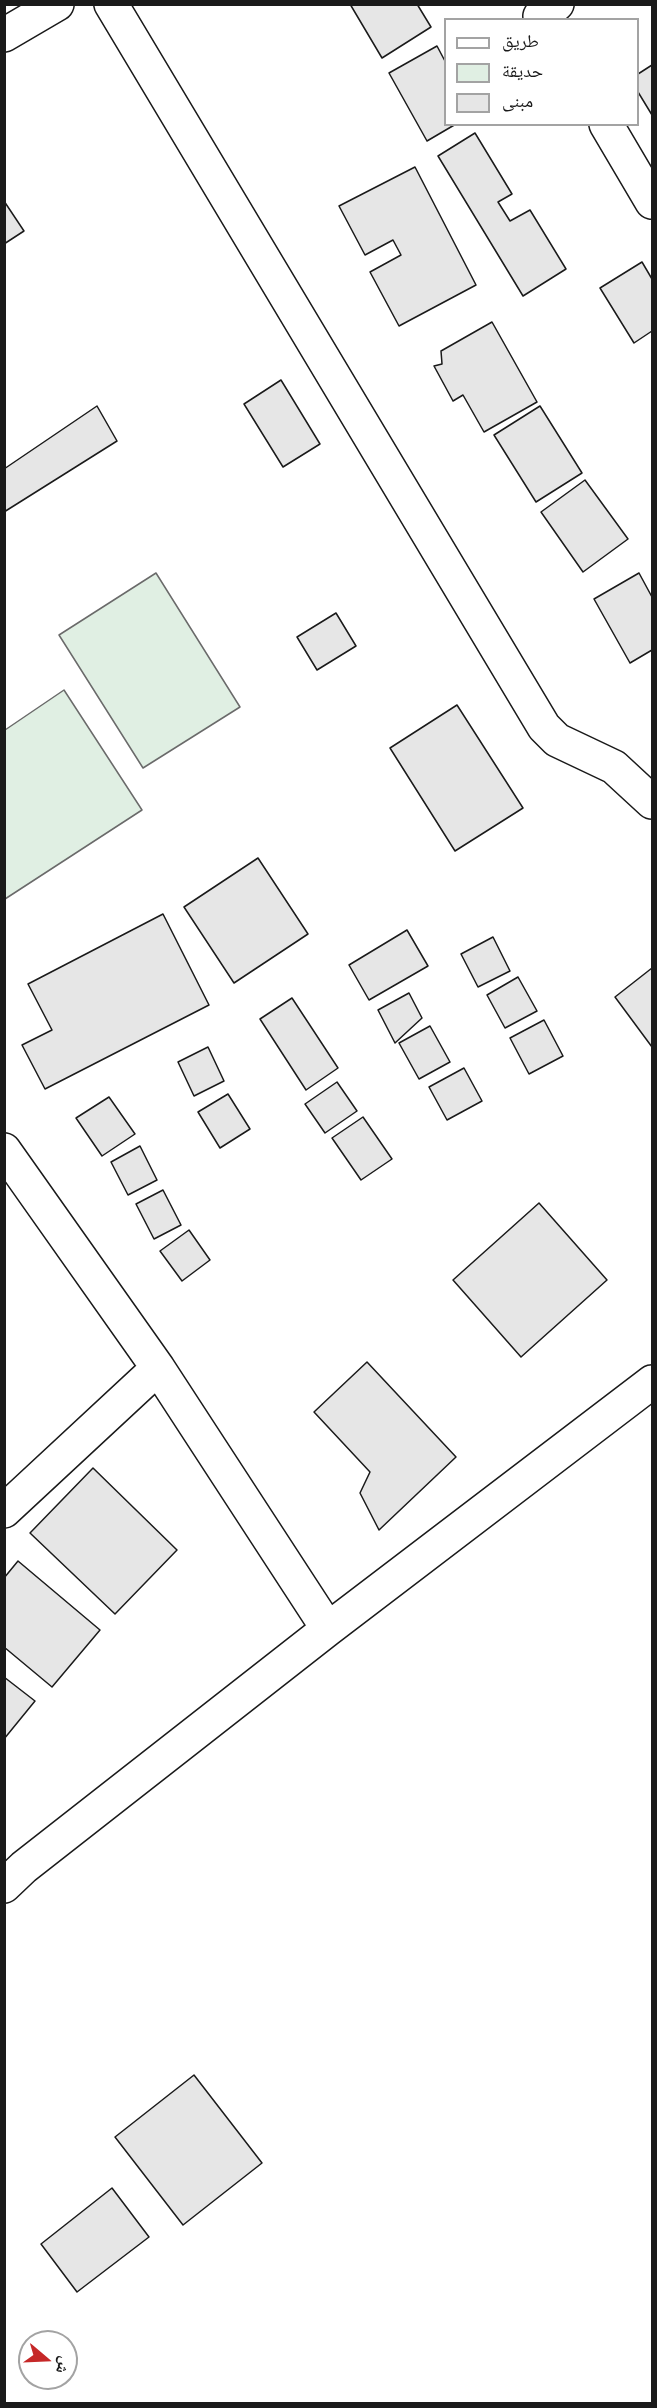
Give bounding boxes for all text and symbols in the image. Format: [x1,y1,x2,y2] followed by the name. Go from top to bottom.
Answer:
[444,18,639,126] legend
[502,30,539,52] text: طريق
[502,60,543,82] text: حديقة
[502,90,533,112] text: مبنى
[18,2330,78,2390] north arrow
[52,2354,75,2376] text: ش

